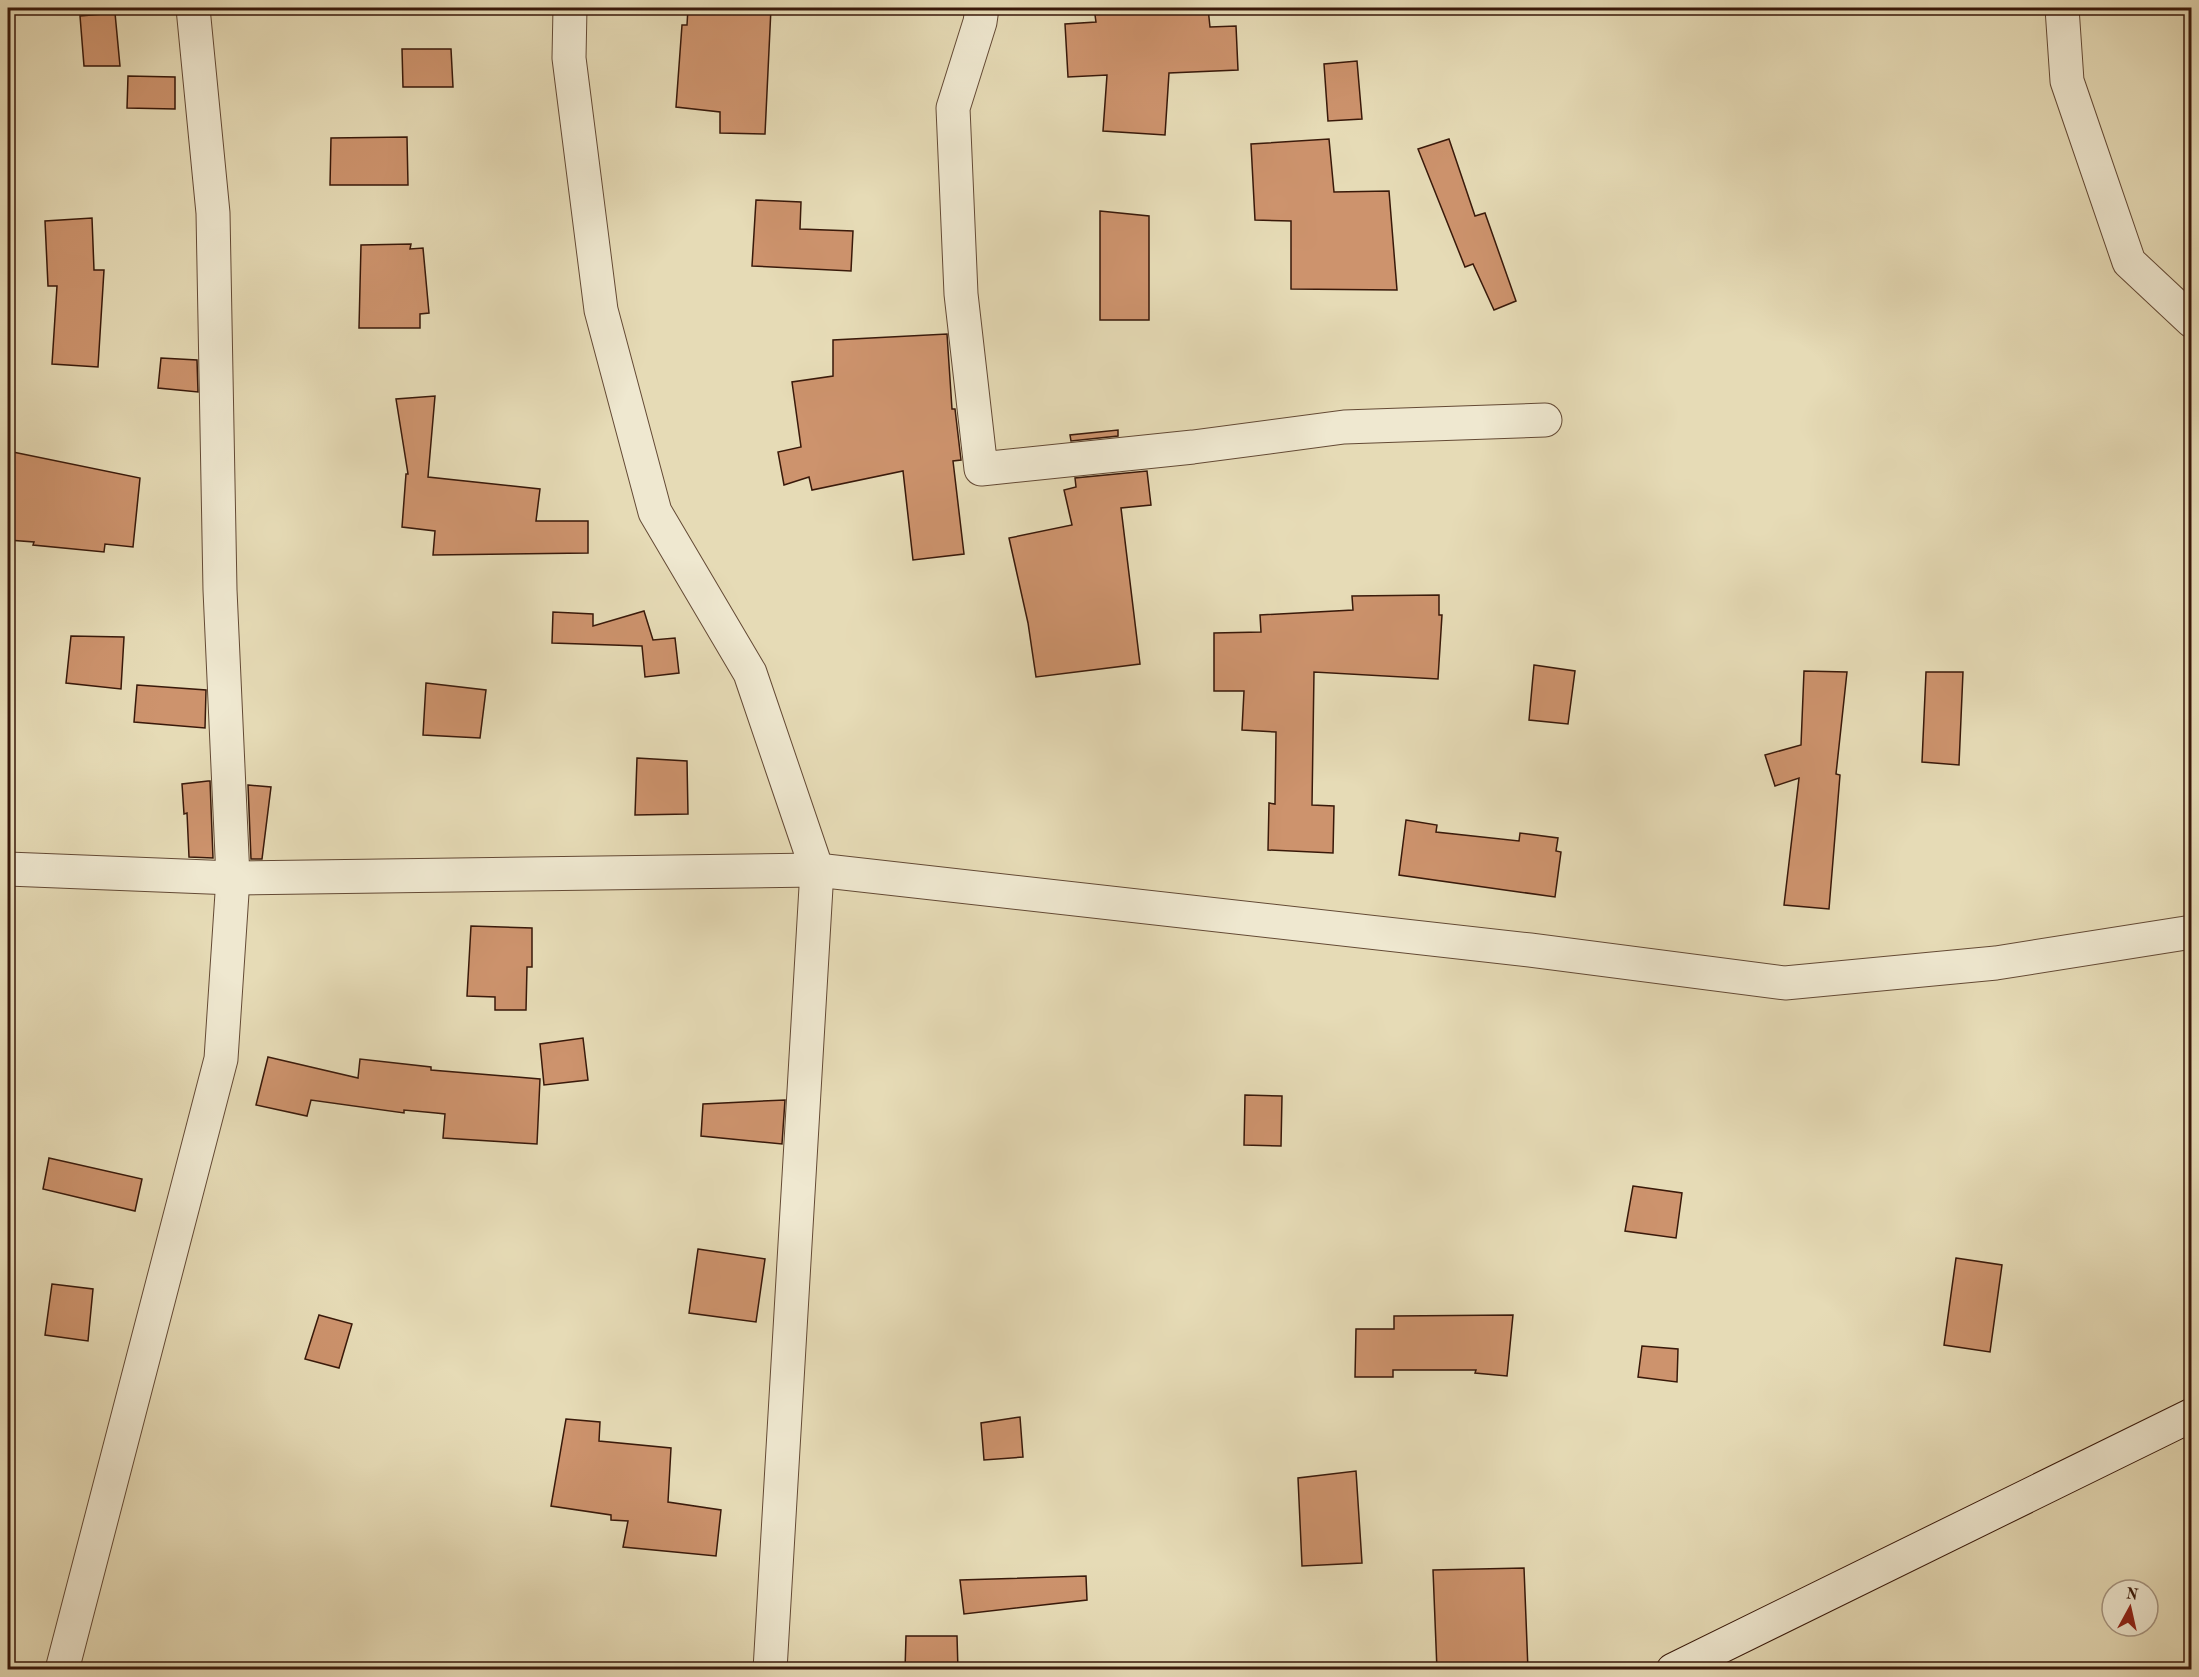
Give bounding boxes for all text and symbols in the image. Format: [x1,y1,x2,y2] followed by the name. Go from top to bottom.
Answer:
[2100,1578,2160,1638] north arrow
[2125,1586,2140,1604] text: N

